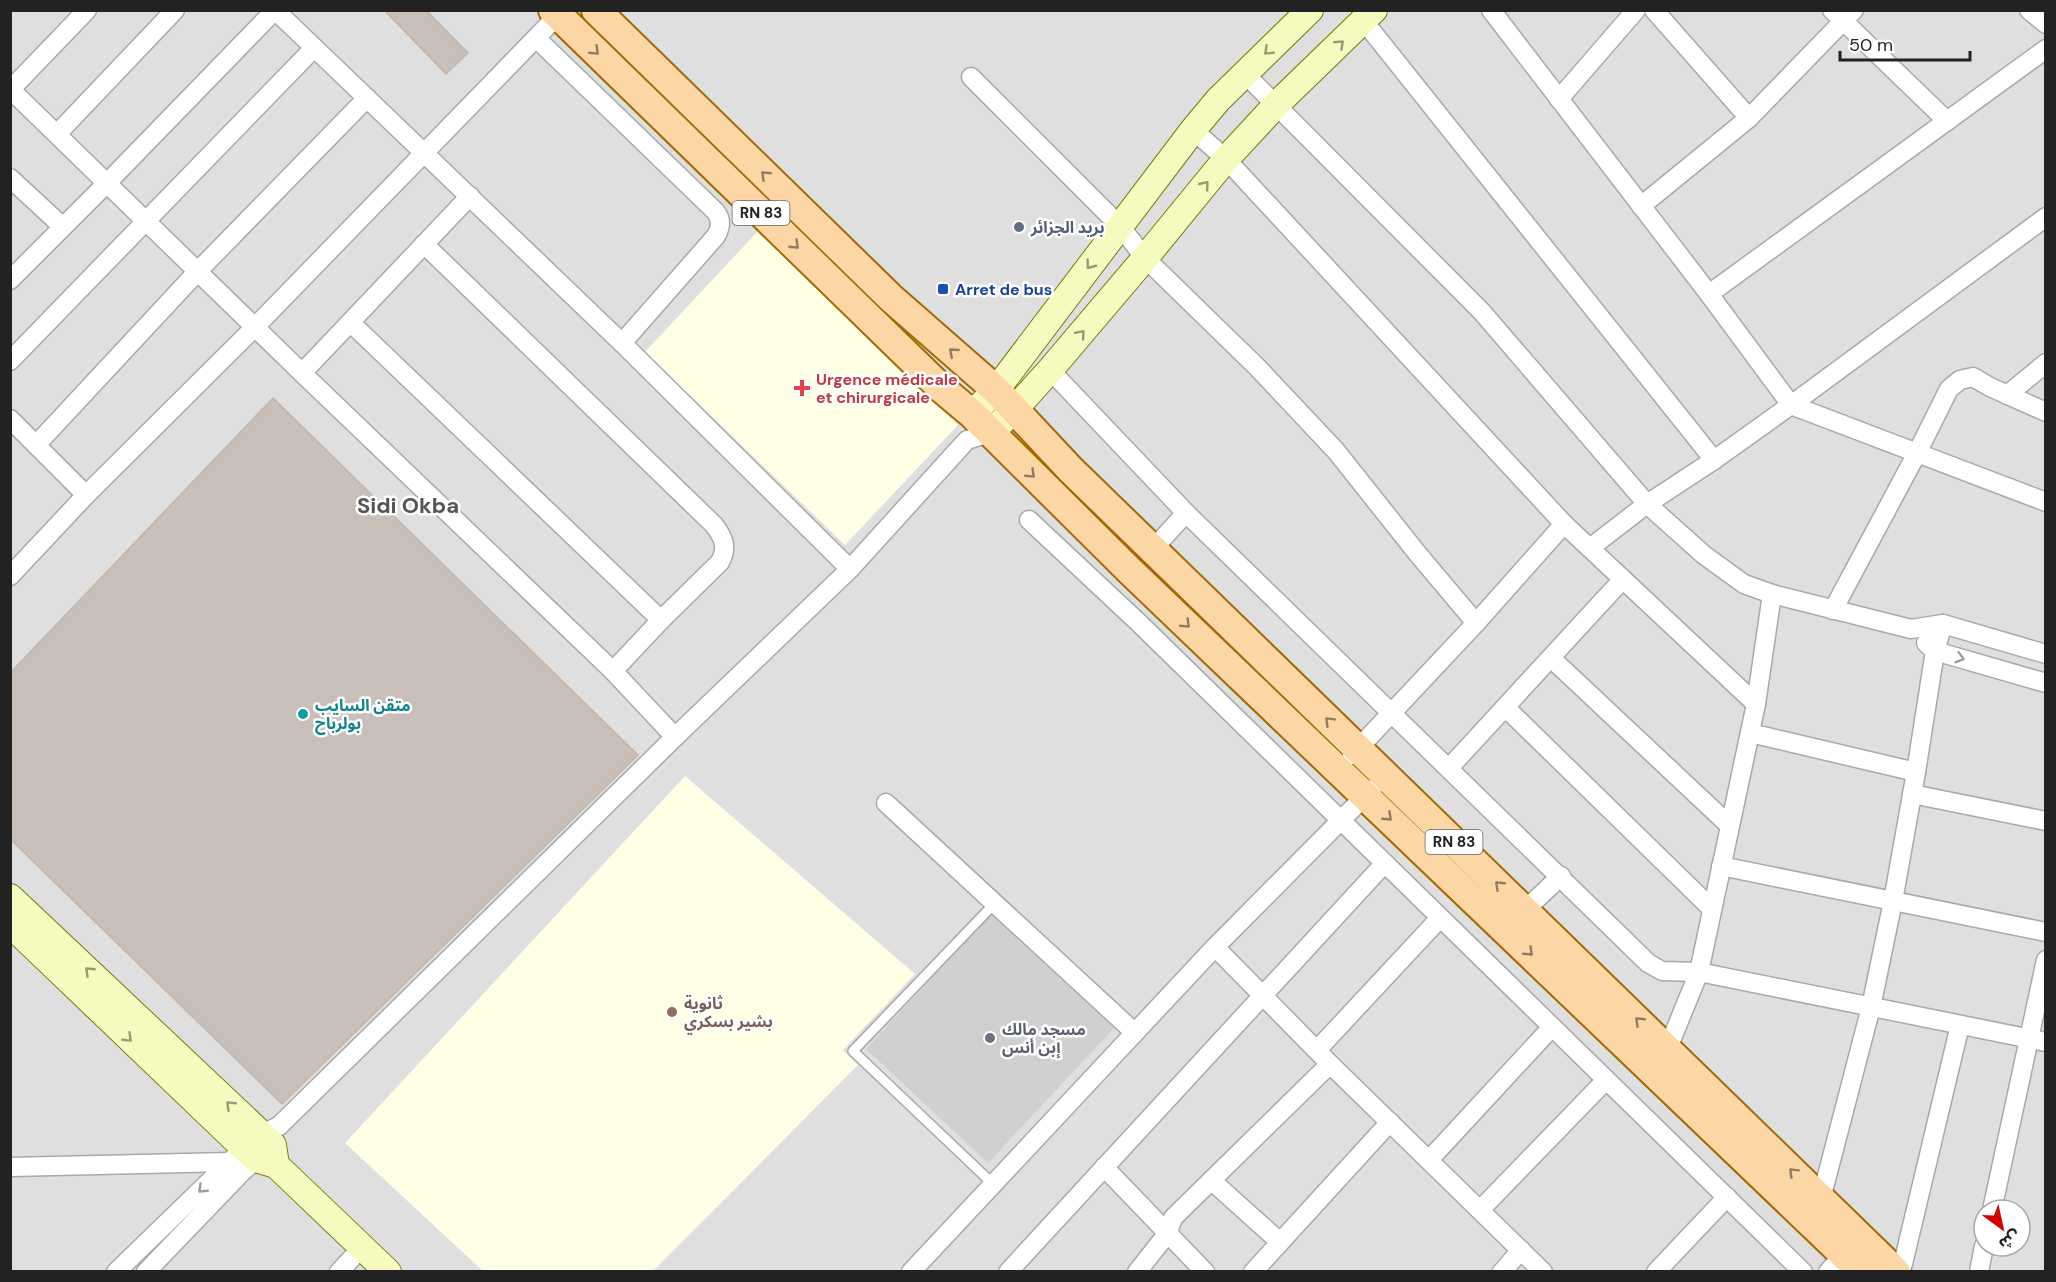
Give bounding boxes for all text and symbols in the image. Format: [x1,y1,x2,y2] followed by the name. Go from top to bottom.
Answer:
[1840,24,1970,62] scale bar
[1849,33,1893,57] text: 50 m
[1332,40,1343,51] one-way arrow
[587,44,598,55] one-way arrow
[1265,44,1276,55] one-way arrow
[761,171,771,182] one-way arrow
[1198,180,1209,191] one-way arrow
[732,201,789,225] road number: RN 83
[1030,217,1104,238] place label: بريد الجزائر
[1012,220,1026,234] marker: بريد الجزائر
[788,238,799,249] one-way arrow
[1086,259,1097,270] one-way arrow
[955,279,1052,300] place label: Arret de bus
[936,282,950,296] marker: Arret de bus
[1073,330,1084,341] one-way arrow
[949,348,959,359] one-way arrow
[816,369,958,408] place label: Urgence médicale et chirurgicale
[793,379,811,397] marker: Urgence médicale et chirurgicale
[1024,466,1035,477] one-way arrow
[357,491,459,520] district label: Sidi Okba
[1180,617,1190,628] one-way arrow
[1955,651,1965,663] one-way arrow
[315,695,411,735] place label: متقن السايب بولرباح
[296,707,310,721] marker: متقن السايب بولرباح
[1325,717,1336,728] one-way arrow
[1381,810,1392,821] one-way arrow
[1426,830,1482,854] road number: RN 83
[1496,881,1506,892] one-way arrow
[1522,944,1533,955] one-way arrow
[85,967,96,978] one-way arrow
[684,993,773,1034] place label: ثانوية بشير بسكري
[665,1005,679,1019] marker: ثانوية بشير بسكري
[1636,1017,1647,1028] one-way arrow
[1002,1019,1086,1059] place label: مسجد مالك إبن أنس
[120,1030,131,1041] one-way arrow
[983,1031,997,1045] marker: مسجد مالك إبن أنس
[227,1102,238,1113] one-way arrow
[1790,1169,1801,1180] one-way arrow
[198,1182,208,1193] one-way arrow
[1972,1198,2032,1258] north arrow
[1995,1225,2025,1255] text: ش

